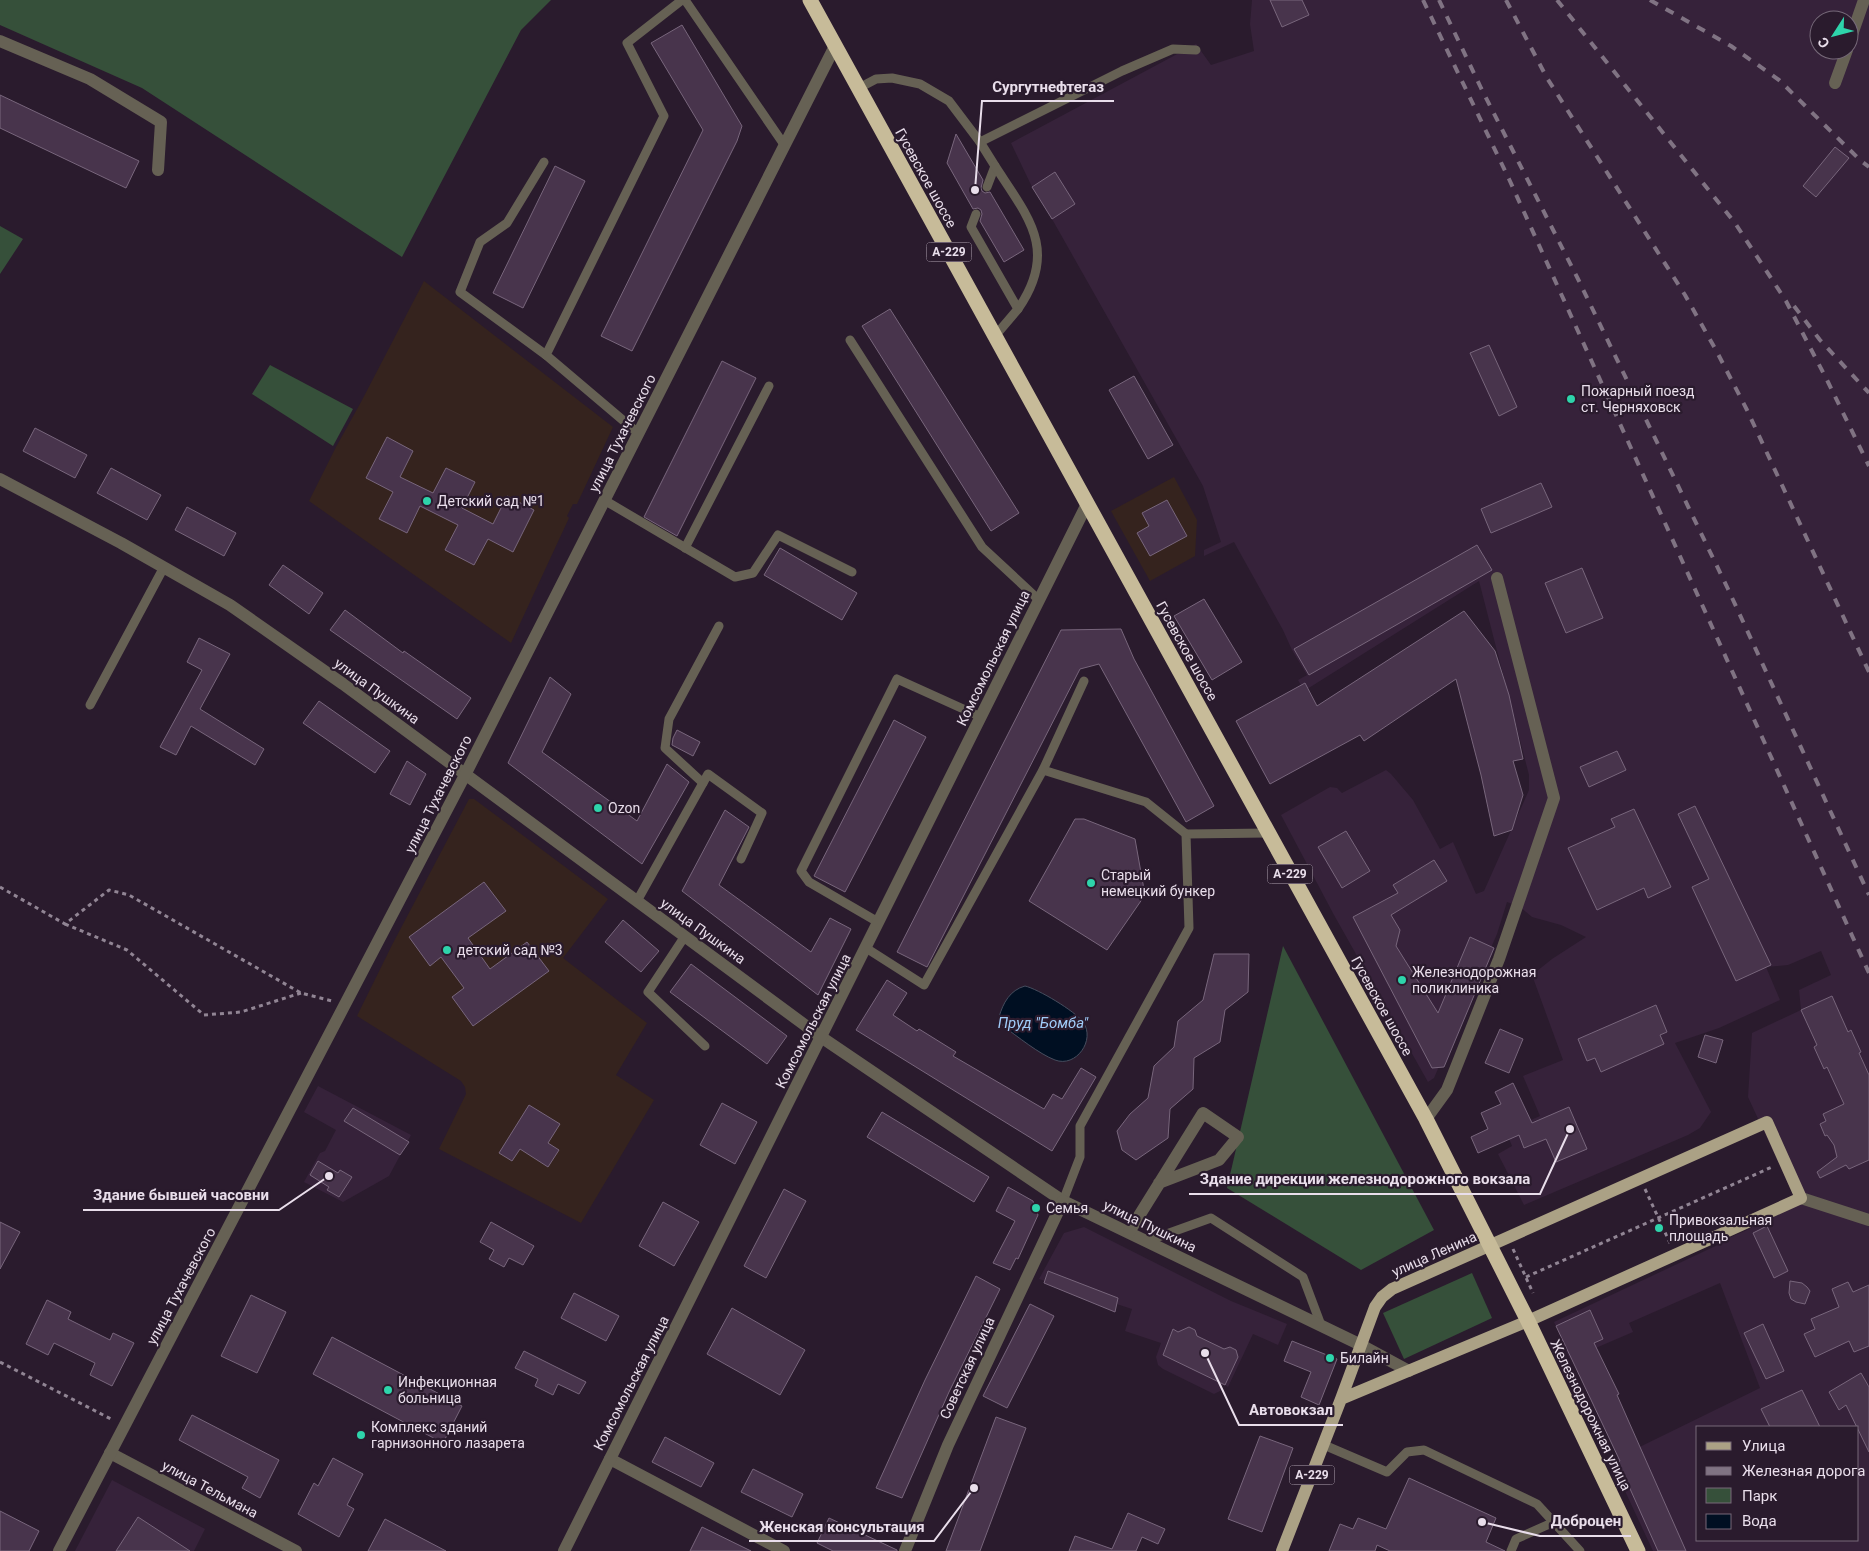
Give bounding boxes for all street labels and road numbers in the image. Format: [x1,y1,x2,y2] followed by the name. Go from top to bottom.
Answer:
[892,126,960,230] street label: Гусевское шоссе
[926,242,972,262] road number: А-229
[585,371,659,495] street label: улица Тухачевского
[953,588,1033,728] street label: Комсомольская улица
[1153,599,1221,703] street label: Гусевское шоссе
[331,655,423,727] street label: улица Пушкина
[401,732,475,856] street label: улица Тухачевского
[1268,864,1312,884] road number: А-229
[657,895,749,967] street label: улица Пушкина
[772,951,854,1091] street label: Комсомольская улица
[1348,954,1416,1058] street label: Гусевское шоссе
[1101,1197,1199,1255] street label: улица Пушкина
[143,1225,219,1347] street label: улица Тухачевского
[1389,1228,1479,1280] street label: улица Ленина
[590,1313,672,1453] street label: Комсомольская улица
[936,1314,998,1422] street label: Советская улица
[1547,1337,1635,1493] street label: Железнодорожная улица
[159,1457,261,1521] street label: улица Тельмана
[1290,1466,1334,1484] road number: А-229

